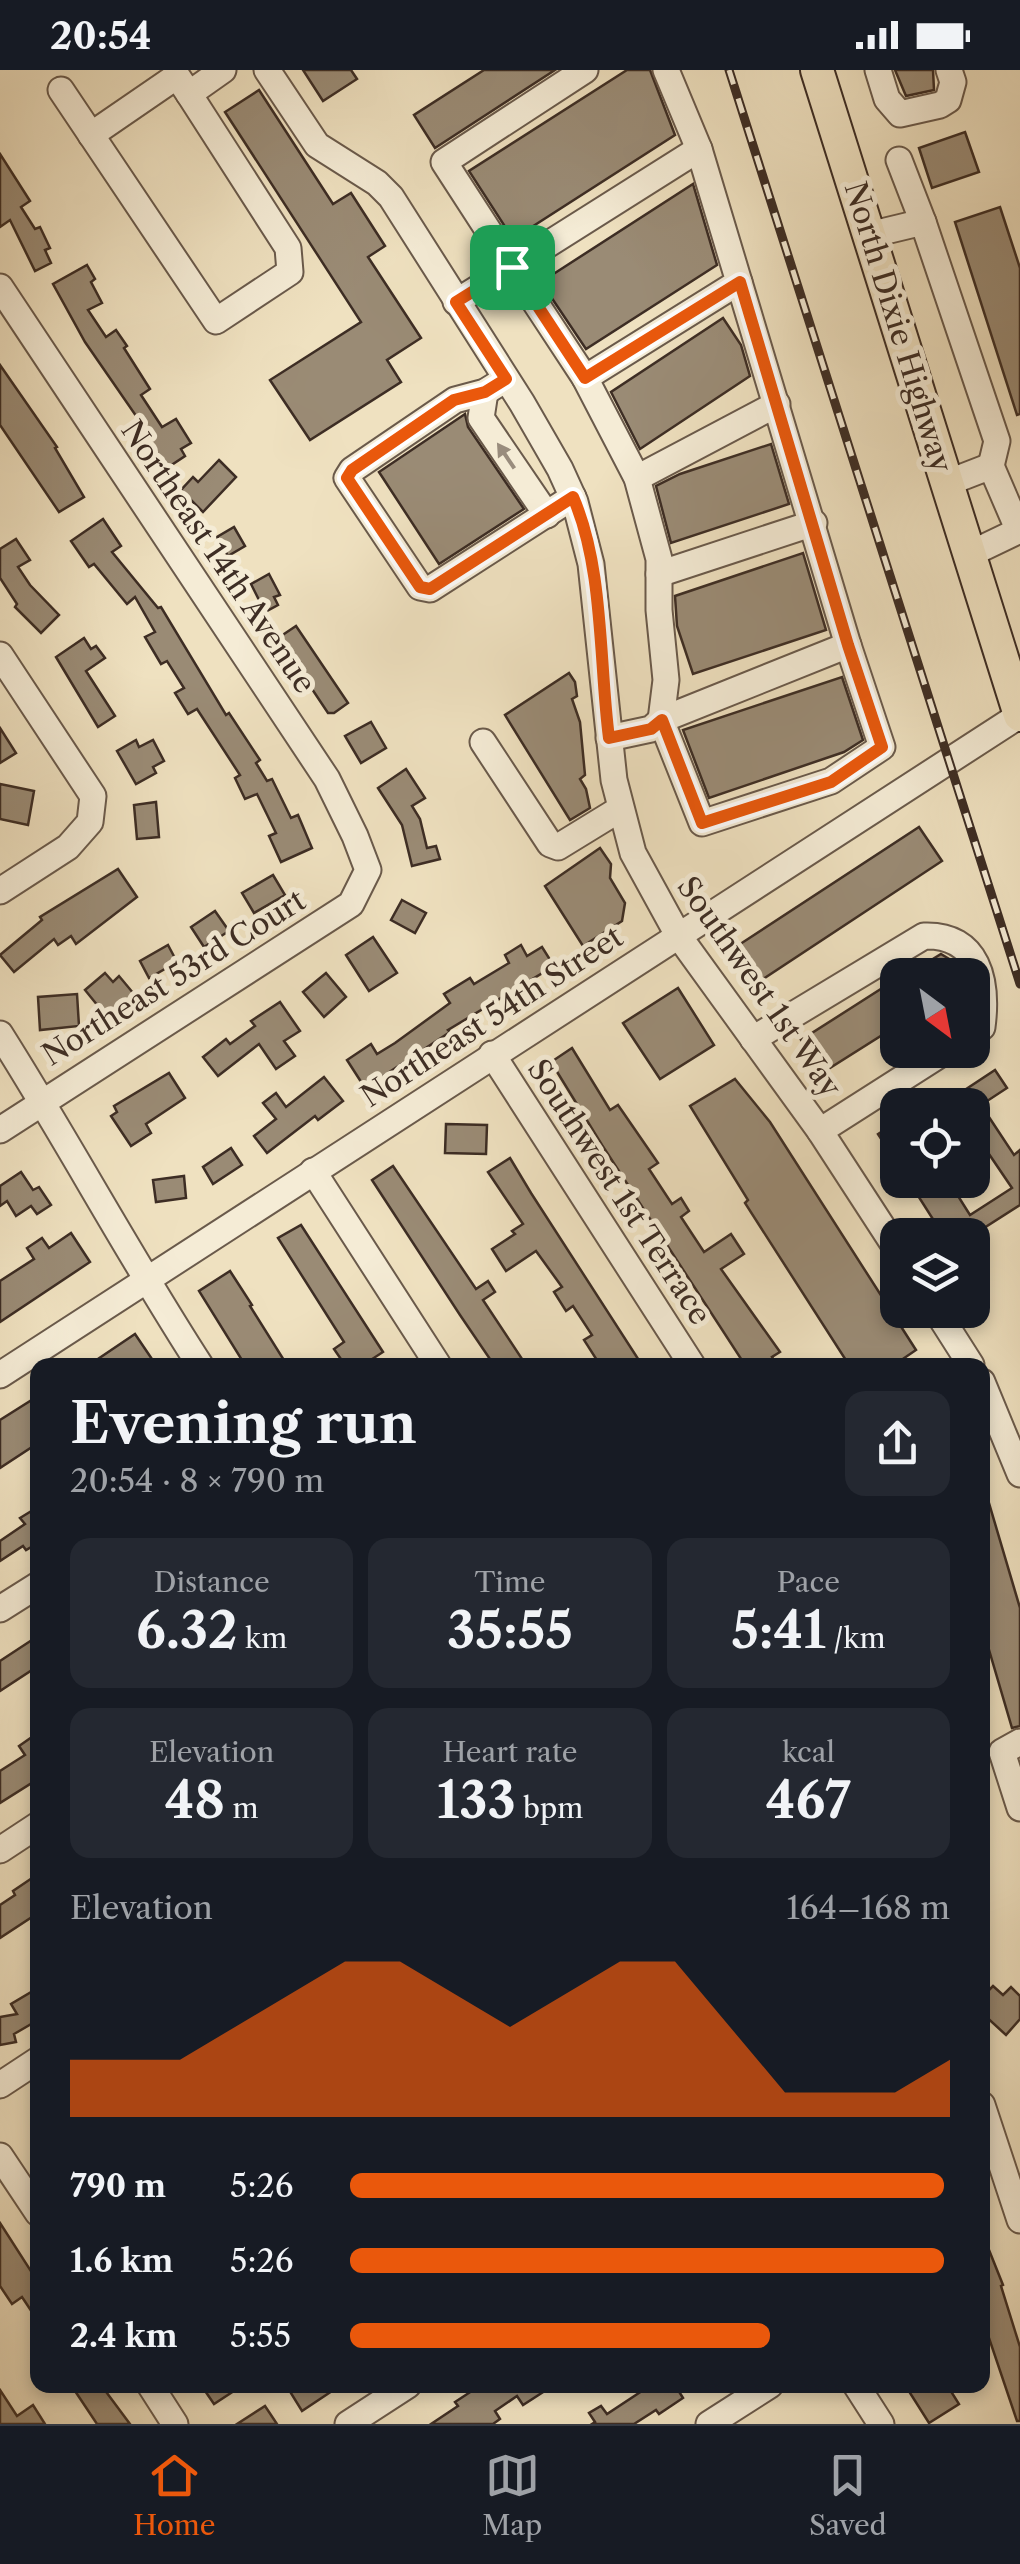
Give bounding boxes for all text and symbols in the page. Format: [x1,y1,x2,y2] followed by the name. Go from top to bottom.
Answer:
[50,12,151,59] text: 20:54
[837,177,960,477] street label: North Dixie Highway
[470,225,555,310] pin
[485,240,540,295] icon: arrive
[113,413,324,700] street label: Northeast 14th Avenue
[497,442,516,469] one-way arrow
[669,869,849,1104] street label: Southwest 1st Way
[35,881,312,1074] street label: Northeast 53rd Court
[354,918,630,1115] street label: Northeast 54th Street
[880,958,990,1068] north arrow
[880,958,990,1328] map controls
[520,1052,719,1331] street label: Southwest 1st Terrace
[880,1088,990,1198] button: locate
[880,1218,990,1328] button: layers
[70,1390,417,1457] text: Evening run
[845,1391,950,1496] button: share
[70,1461,324,1500] text: 20:54 · 8 × 790 m
[154,1565,270,1599] text: Distance
[475,1565,545,1599] text: Time
[777,1565,840,1599] text: Pace
[136,1599,238,1661] text: 6.32
[447,1599,573,1661] text: 35:55
[731,1599,826,1661] text: 5:41
[238,1621,287,1655] text: km
[826,1621,886,1655] text: /km
[149,1735,274,1769] text: Elevation
[443,1735,577,1769] text: Heart rate
[782,1735,835,1769] text: kcal
[165,1769,225,1831] text: 48
[437,1769,516,1831] text: 133
[766,1769,851,1831] text: 467
[225,1791,259,1825] text: m
[516,1791,583,1825] text: bpm
[70,1888,213,1927] text: Elevation
[786,1888,950,1927] text: 164–168 m
[70,2166,166,2205] text: 790 m
[230,2166,294,2205] text: 5:26
[70,2241,173,2280] text: 1.6 km
[230,2241,294,2280] text: 5:26
[70,2316,178,2355] text: 2.4 km
[230,2316,291,2355] text: 5:55
[133,2448,216,2542] tab: Home
[482,2448,542,2542] tab: Map
[809,2448,887,2542] tab: Saved

